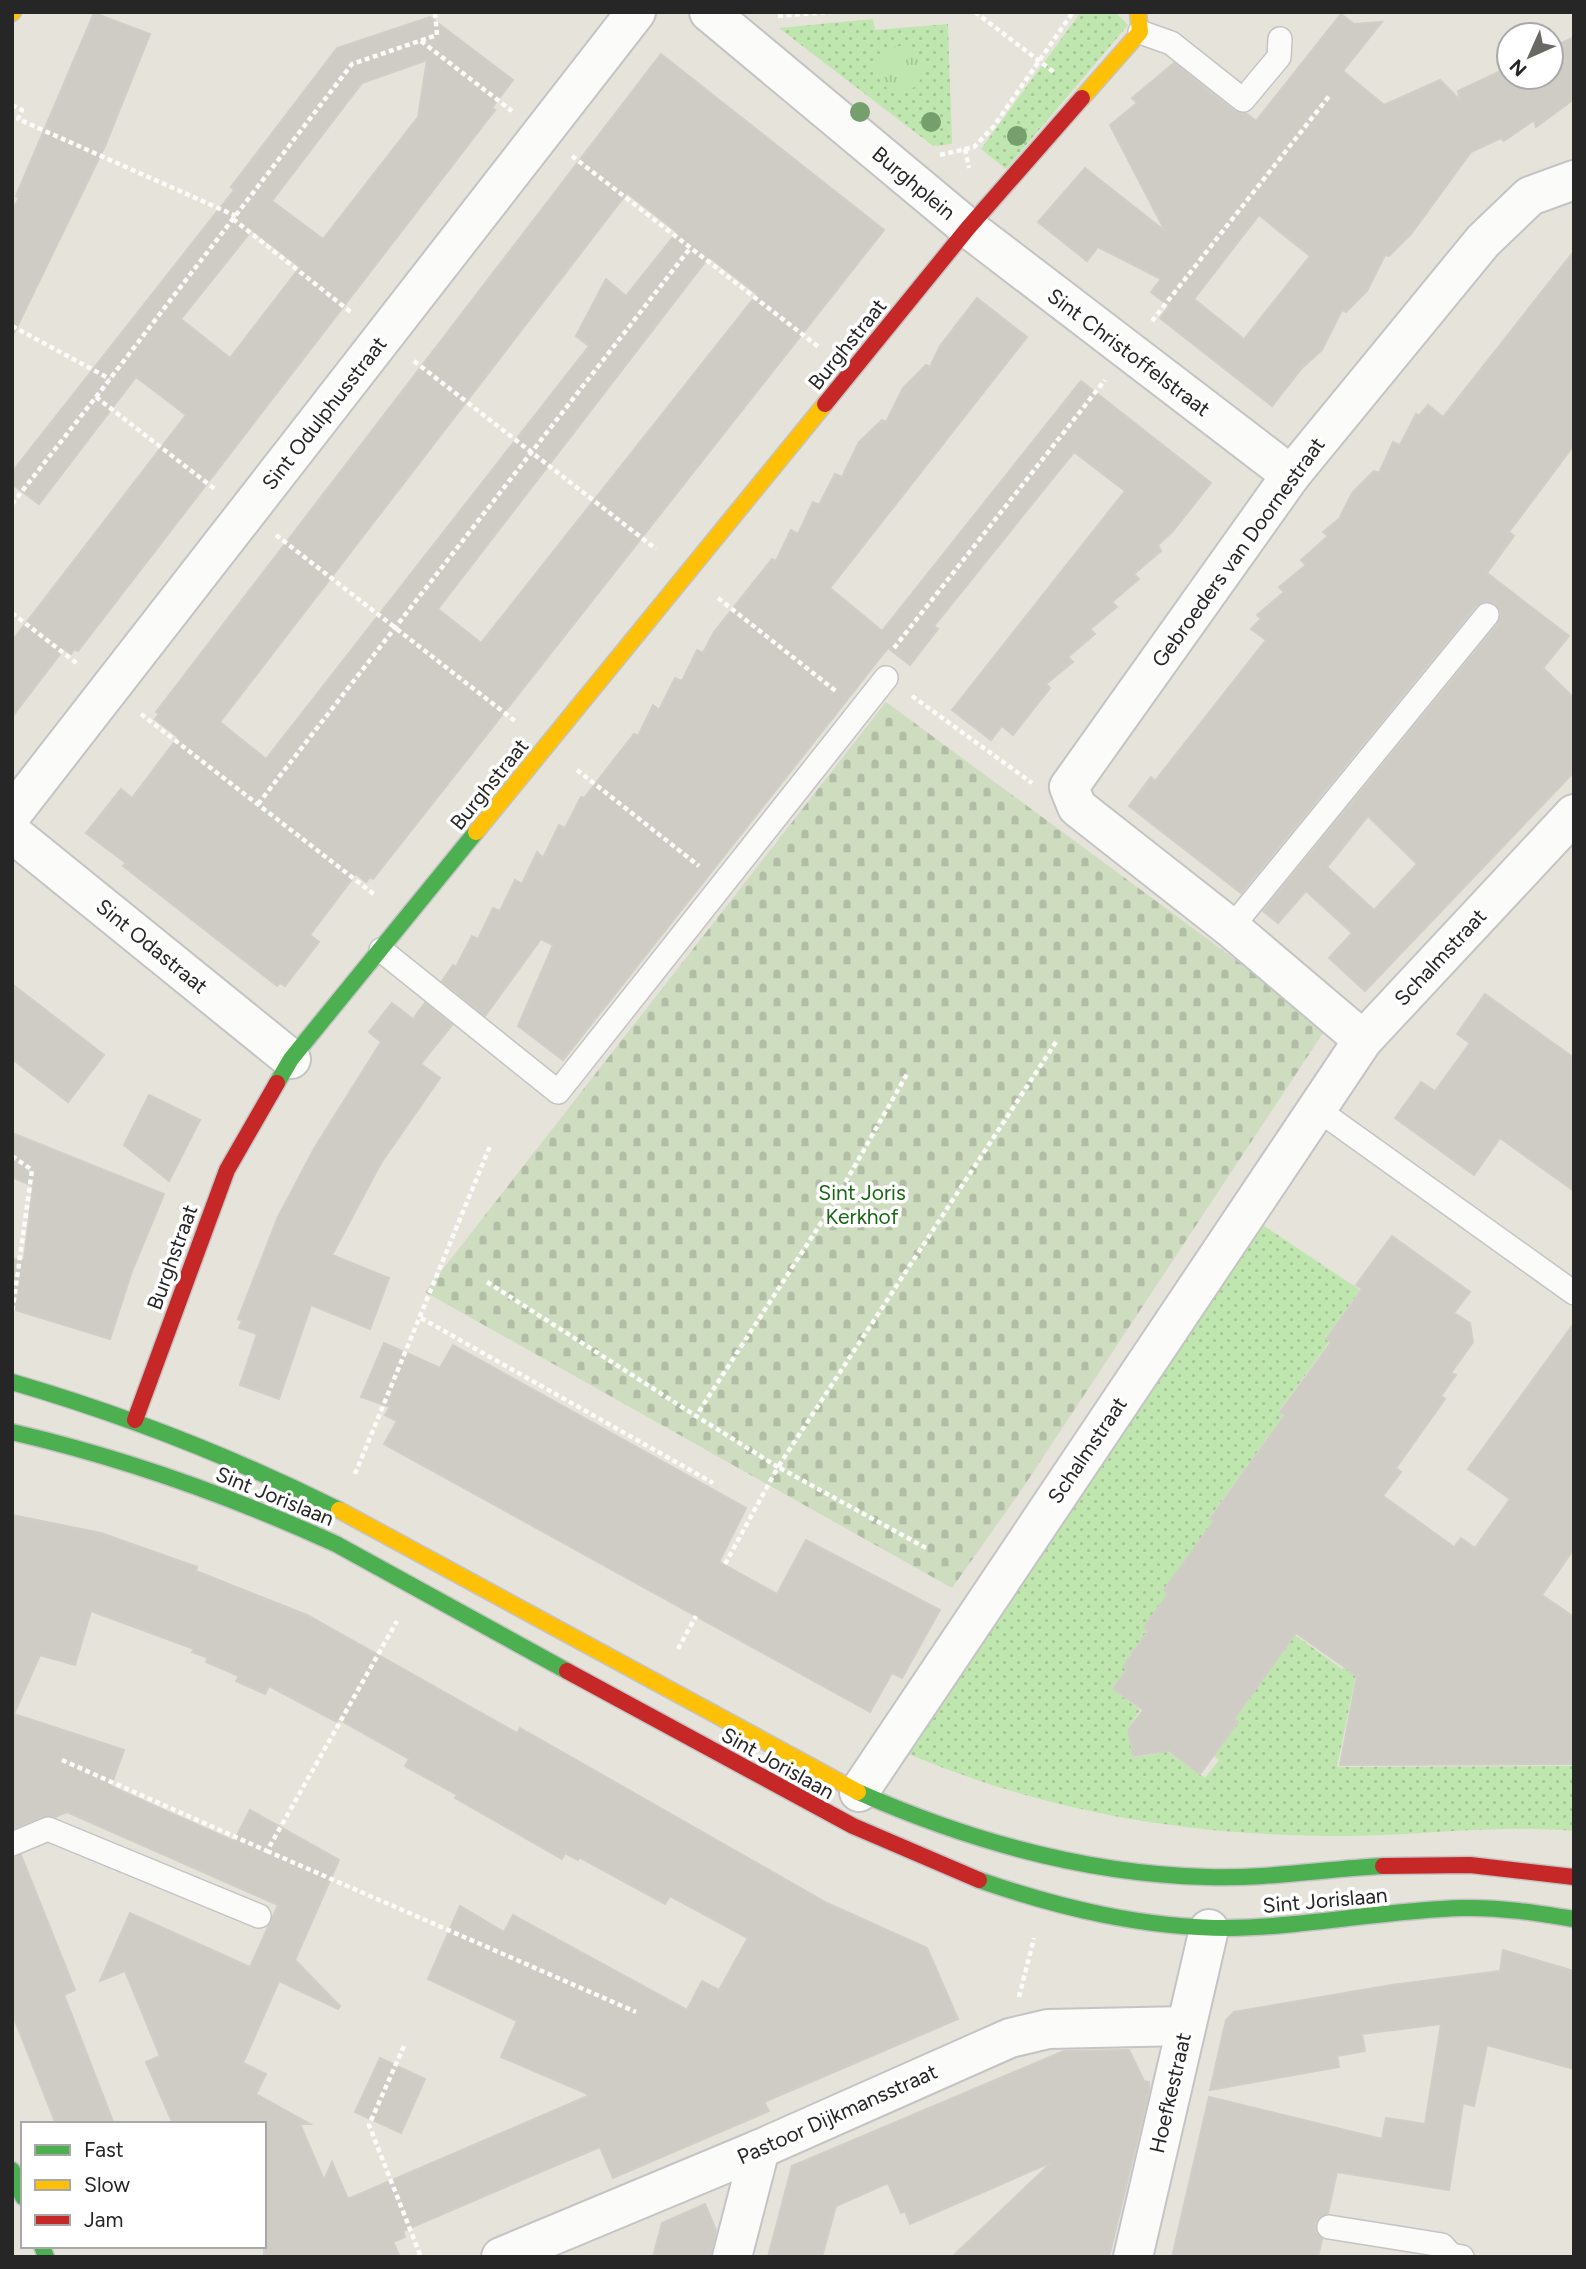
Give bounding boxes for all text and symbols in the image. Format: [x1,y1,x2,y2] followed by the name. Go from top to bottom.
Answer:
[1495,21,1565,91] north arrow
[1505,54,1532,81] text: N
[867,141,961,225] street label: Burghplein
[1043,283,1215,421] street label: Sint Christoffelstraat
[803,293,891,395] street label: Burghstraat
[256,331,392,495] street label: Sint Odulphusstraat
[1146,432,1330,672] street label: Gebroeders van Doornestraat
[445,733,533,835] street label: Burghstraat
[91,893,213,999] street label: Sint Odastraat
[1389,903,1491,1011] street label: Schalmstraat
[818,1180,906,1229] park label: Sint Joris Kerkhof
[141,1201,203,1313] street label: Burghstraat
[1042,1392,1132,1508] street label: Schalmstraat
[212,1461,338,1531] street label: Sint Jorislaan
[717,1722,839,1804] street label: Sint Jorislaan
[1262,1882,1388,1918] street label: Sint Jorislaan
[1144,2030,1196,2156] street label: Hoefkestraat
[733,2059,941,2169] street label: Pastoor Dijkmansstraat
[21,2122,266,2248] legend
[84,2137,124,2162] text: Fast
[84,2172,130,2197] text: Slow
[84,2207,123,2232] text: Jam

